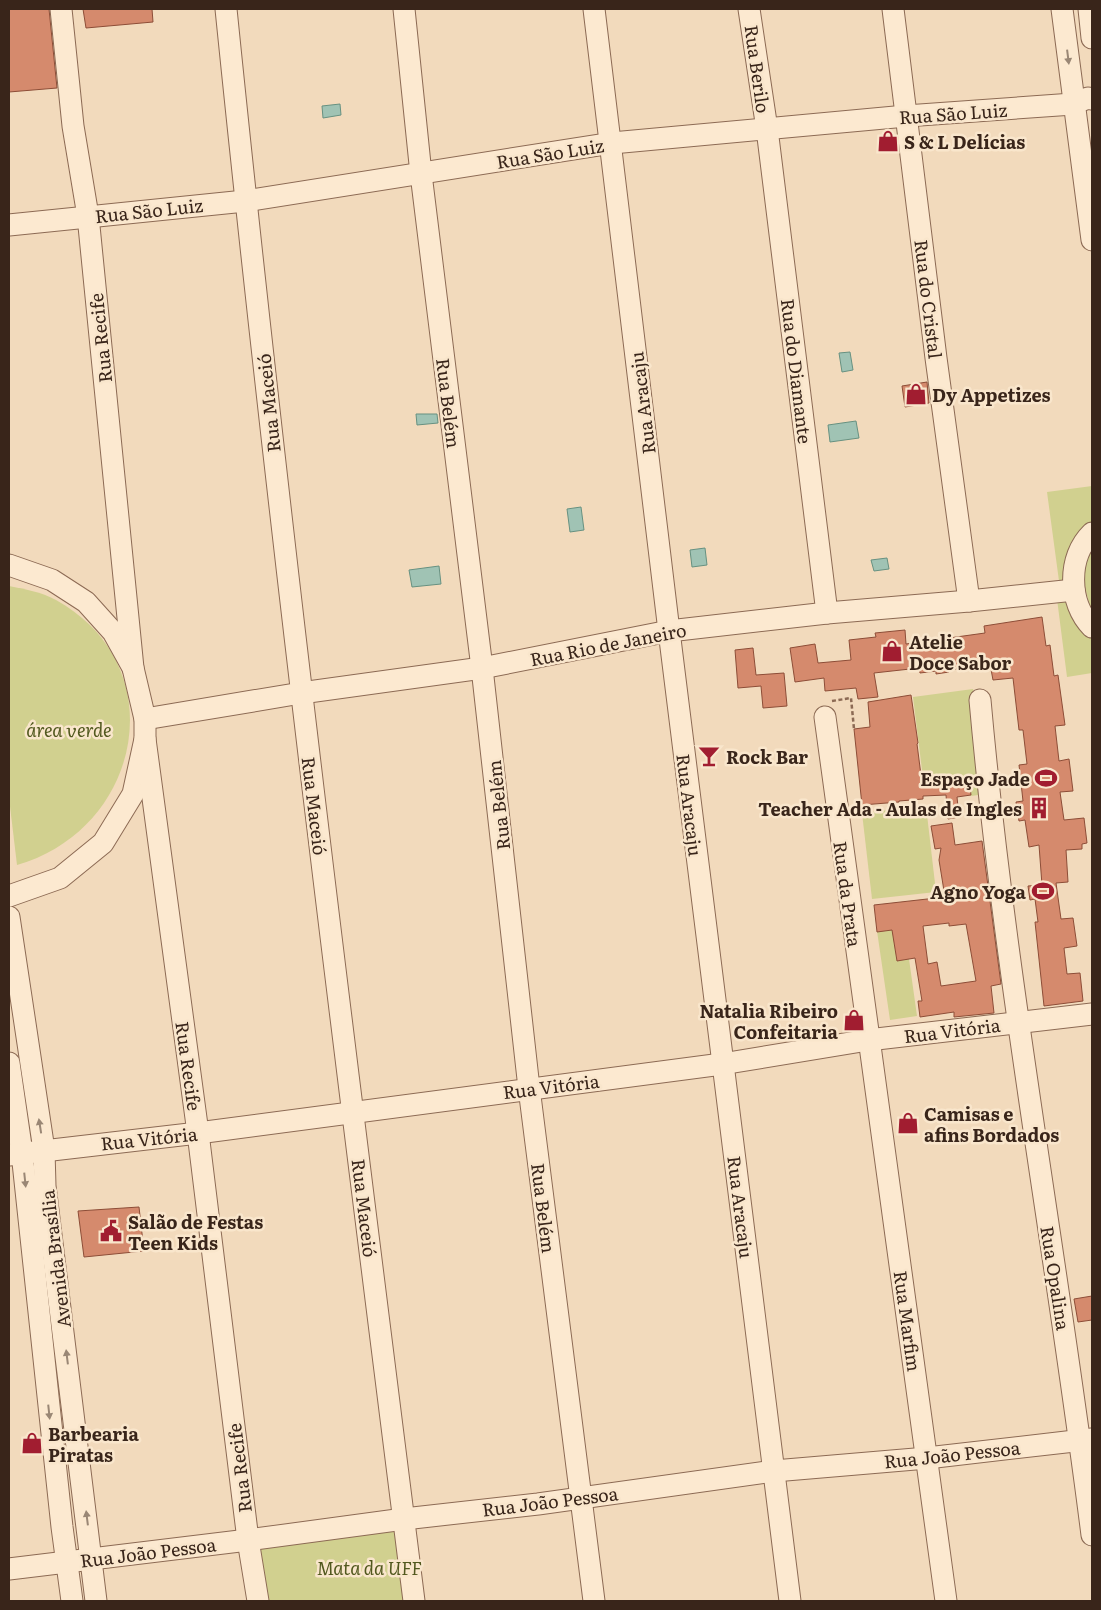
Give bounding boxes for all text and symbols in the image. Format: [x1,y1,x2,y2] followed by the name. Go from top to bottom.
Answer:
[738,23,778,115] street label: Rua Berilo
[1064,49,1072,65] one-way arrow
[898,96,1008,130] street label: Rua São Luiz
[875,128,901,154] shop icon: S & L Delícias
[904,128,1025,155] place label: S & L Delícias
[494,131,606,175] street label: Rua São Luiz
[94,191,205,229] street label: Rua São Luiz
[908,238,950,360] street label: Rua do Cristal
[82,292,118,384] street label: Rua Recife
[775,297,819,445] street label: Rua do Diamante
[622,350,662,456] street label: Rua Aracaju
[249,352,287,454] street label: Rua Maceió
[430,356,468,450] street label: Rua Belém
[903,381,929,407] shop icon: Dy Appetizes
[932,381,1050,408] place label: Dy Appetizes
[527,616,689,672] street label: Rua Rio de Janeiro
[909,628,1011,676] place label: Atelie Doce Sabor
[879,638,905,664] shop icon: Atelie Doce Sabor
[26,716,112,743] park label: área verde
[696,743,722,769] bar icon: Rock Bar
[726,743,808,770] place label: Rock Bar
[670,752,710,858] street label: Rua Aracaju
[296,755,334,857] street label: Rua Maceió
[480,759,516,851] street label: Rua Belém
[920,765,1030,792] place label: Espaço Jade
[1033,765,1059,791] sports icon: Espaço Jade
[758,795,1022,822] place label: Teacher Ada - Aulas de Ingles
[1026,795,1052,821] building icon: Teacher Ada - Aulas de Ingles
[827,839,869,949] street label: Rua da Prata
[930,878,1027,905] place label: Agno Yoga
[1030,878,1056,904] sports icon: Agno Yoga
[699,997,839,1045] place label: Natalia Ribeiro Confeitaria
[841,1007,867,1033] shop icon: Natalia Ribeiro Confeitaria
[902,1011,1002,1049] street label: Rua Vitória
[169,1020,209,1112] street label: Rua Recife
[501,1067,601,1105] street label: Rua Vitória
[924,1100,1059,1148] place label: Camisas e afins Bordados
[895,1110,921,1136] shop icon: Camisas e afins Bordados
[36,1118,44,1134] one-way arrow
[99,1119,199,1157] street label: Rua Vitória
[721,1154,761,1260] street label: Rua Aracaju
[346,1157,384,1259] street label: Rua Maceió
[525,1161,563,1255] street label: Rua Belém
[21,1173,29,1189] one-way arrow
[33,1188,77,1330] street label: Avenida Brasília
[128,1208,263,1256] place label: Salão de Festas Teen Kids
[98,1218,124,1244] public building icon: Salão de Festas Teen Kids
[1034,1224,1078,1332] street label: Rua Opalina
[888,1269,928,1373] street label: Rua Marfim
[63,1348,71,1364] one-way arrow
[45,1404,53,1420] one-way arrow
[48,1420,139,1468] place label: Barbearia Piratas
[220,1422,258,1514] street label: Rua Recife
[19,1430,45,1456] shop icon: Barbearia Piratas
[882,1433,1022,1475] street label: Rua João Pessoa
[480,1479,620,1523] street label: Rua João Pessoa
[83,1510,91,1526] one-way arrow
[78,1530,218,1574] street label: Rua João Pessoa
[317,1554,421,1581] park label: Mata da UFF

